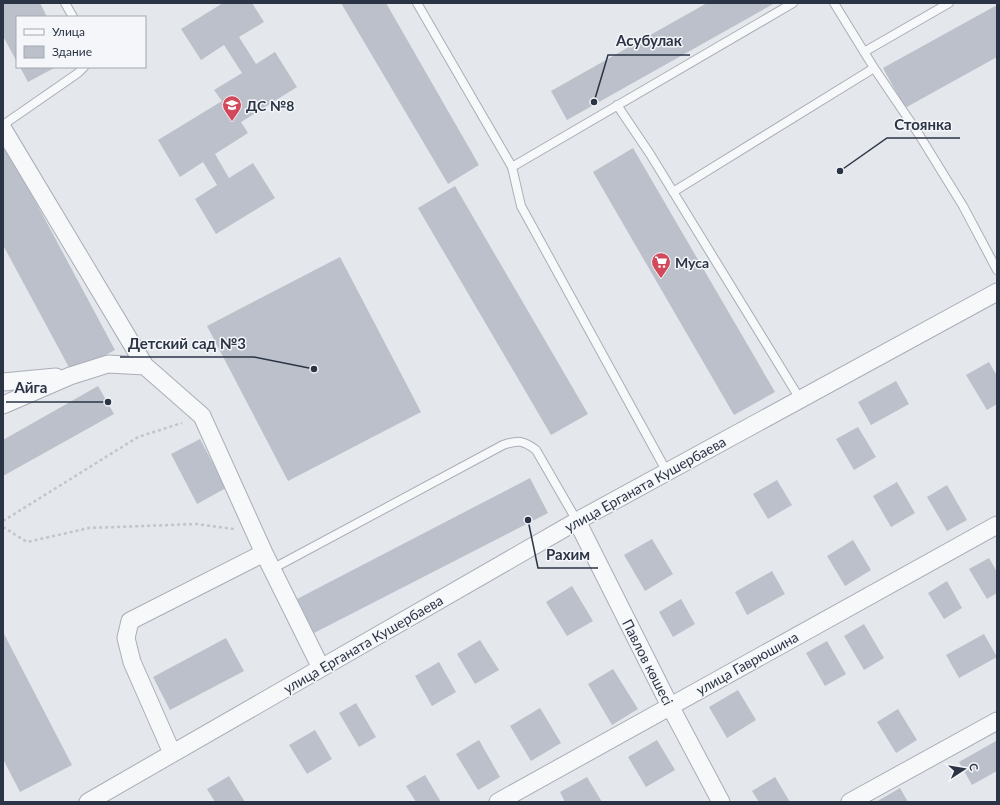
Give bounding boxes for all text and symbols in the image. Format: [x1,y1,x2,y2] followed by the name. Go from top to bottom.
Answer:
[16,16,146,68] legend
[52,24,85,39] text: Улица
[608,28,690,55] callout: Асубулак
[615,31,683,49] text: Асубулак
[52,44,92,59] text: Здание
[221,94,243,122] school or university icon: ДС №8
[246,97,294,114] place label: ДС №8
[887,111,960,138] callout: Стоянка
[894,115,952,133] text: Стоянка
[650,251,672,279] supermarket icon: Муса
[675,254,709,271] place label: Муса
[120,330,254,357] callout: Детский сад №3
[128,334,246,352] text: Детский сад №3
[6,375,55,402] callout: Айга
[14,378,47,396] text: Айга
[562,433,729,535] street label: улица Ерганата Кушербаева
[538,541,598,568] callout: Рахим
[546,545,590,563] text: Рахим
[280,591,446,697] street label: улица Ерганата Кушербаева
[619,616,677,708] street label: Павлов көшесі
[693,628,801,698] street label: улица Гаврюшина
[944,749,984,789] north arrow
[967,762,982,772] text: С

